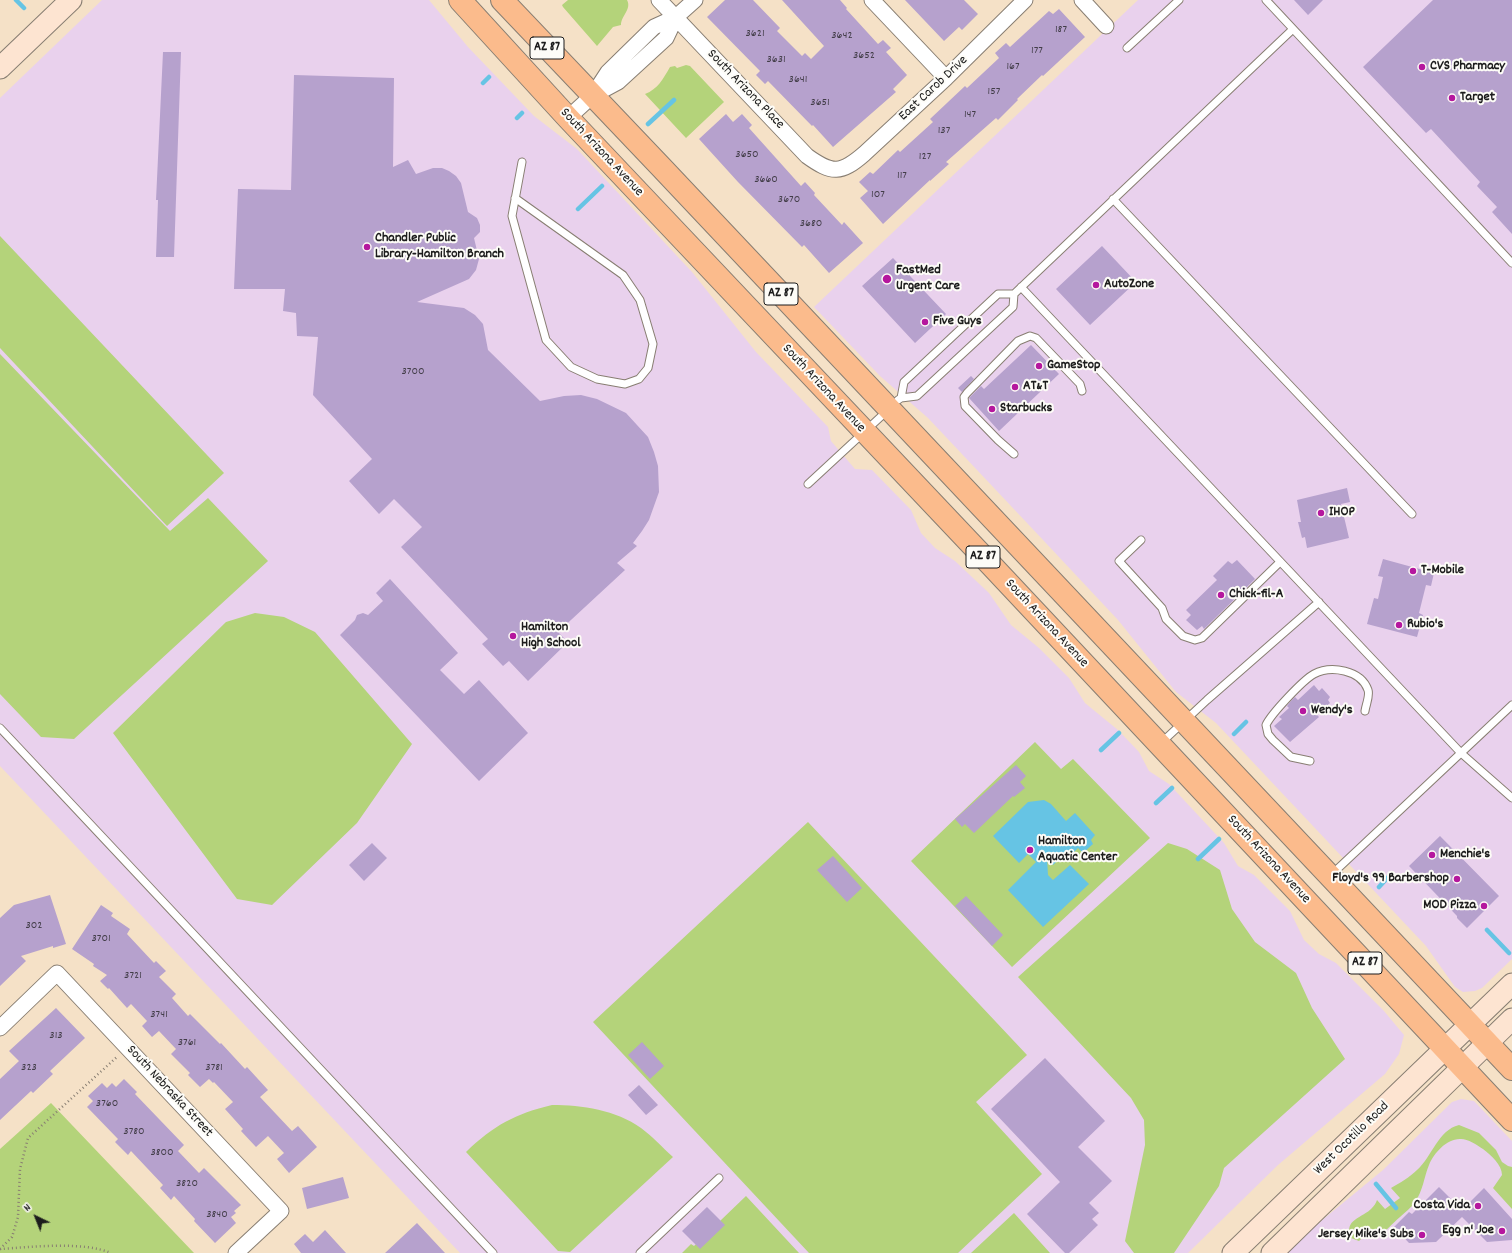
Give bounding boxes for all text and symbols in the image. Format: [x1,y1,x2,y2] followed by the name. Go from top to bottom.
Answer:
[1055,23,1067,37] house number: 187
[745,27,765,41] house number: 3621
[831,29,853,43] house number: 3642
[530,37,564,59] road number: AZ 87
[1031,44,1043,58] house number: 177
[703,47,787,133] street label: South Arizona Place
[853,49,875,63] house number: 3652
[766,53,786,67] house number: 3631
[896,53,972,125] street label: East Carob Drive
[1430,59,1505,75] place label: CVS Pharmacy
[1006,60,1020,74] house number: 167
[1417,62,1427,72] marker: CVS Pharmacy
[789,73,807,87] house number: 3641
[988,85,1000,99] house number: 157
[1460,90,1495,106] place label: Target
[1447,93,1457,103] marker: Target
[810,96,830,110] house number: 3651
[556,105,646,201] street label: South Arizona Avenue
[964,108,976,122] house number: 147
[938,124,950,138] house number: 137
[735,148,759,162] house number: 3650
[919,150,931,164] house number: 127
[897,169,907,183] house number: 117
[754,173,778,187] house number: 3660
[871,188,885,202] house number: 107
[778,193,800,207] house number: 3670
[800,217,822,231] house number: 3680
[375,231,504,264] place label: Chandler Public Library-Hamilton Branch
[362,242,372,252] marker: Chandler Public Library-Hamilton Branch
[896,263,960,296] place label: FastMed Urgent Care
[881,273,893,285] marker: FastMed Urgent Care
[1104,277,1154,293] place label: AutoZone
[1091,280,1101,290] marker: AutoZone
[764,283,798,305] road number: AZ 87
[933,314,982,330] place label: Five Guys
[920,317,930,327] marker: Five Guys
[778,341,868,437] street label: South Arizona Avenue
[1047,358,1100,374] place label: GameStop
[1034,361,1044,371] marker: GameStop
[401,365,425,379] house number: 3700
[1023,379,1048,395] place label: AT&T
[1010,382,1020,392] marker: AT&T
[1000,401,1052,417] place label: Starbucks
[987,404,997,414] marker: Starbucks
[1329,505,1355,521] place label: IHOP
[1316,508,1326,518] marker: IHOP
[966,546,1000,568] road number: AZ 87
[1421,563,1464,579] place label: T-Mobile
[1408,566,1418,576] marker: T-Mobile
[1001,576,1091,672] street label: South Arizona Avenue
[1229,587,1283,603] place label: Chick-fil-A
[1216,590,1226,600] marker: Chick-fil-A
[1407,617,1443,633] place label: Rubio's
[521,620,580,652] place label: Hamilton High School
[1394,620,1404,630] marker: Rubio's
[508,631,518,641] marker: Hamilton High School
[1311,703,1353,719] place label: Wendy's
[1298,706,1308,716] marker: Wendy's
[1223,812,1313,908] street label: South Arizona Avenue
[1038,834,1117,866] place label: Hamilton Aquatic Center
[1025,845,1035,855] marker: Hamilton Aquatic Center
[1440,847,1490,863] place label: Menchie's
[1427,850,1437,860] marker: Menchie's
[1332,871,1449,887] place label: Floyd's 99 Barbershop
[1452,874,1462,884] marker: Floyd's 99 Barbershop
[1423,898,1476,914] place label: MOD Pizza
[1479,901,1489,911] marker: MOD Pizza
[25,919,43,933] house number: 302
[91,932,111,946] house number: 3701
[1348,952,1382,974] road number: AZ 87
[124,969,142,983] house number: 3721
[150,1008,168,1022] house number: 3741
[49,1029,63,1043] house number: 313
[178,1036,196,1050] house number: 3761
[122,1043,216,1141] street label: South Nebraska Street
[21,1061,37,1075] house number: 323
[205,1061,223,1075] house number: 3781
[96,1097,118,1111] house number: 3760
[1311,1099,1393,1179] street label: West Ocotillo Road
[123,1125,145,1139] house number: 3780
[150,1146,174,1160] house number: 3800
[176,1177,198,1191] house number: 3820
[16,1197,56,1237] north arrow
[1414,1198,1470,1214] place label: Costa Vida
[20,1201,35,1216] text: N
[1473,1201,1483,1211] marker: Costa Vida
[206,1208,228,1222] house number: 3840
[1442,1223,1494,1239] place label: Egg n' Joe
[1497,1226,1507,1236] marker: Egg n' Joe
[1318,1227,1414,1243] place label: Jersey Mike's Subs
[1417,1230,1427,1240] marker: Jersey Mike's Subs

